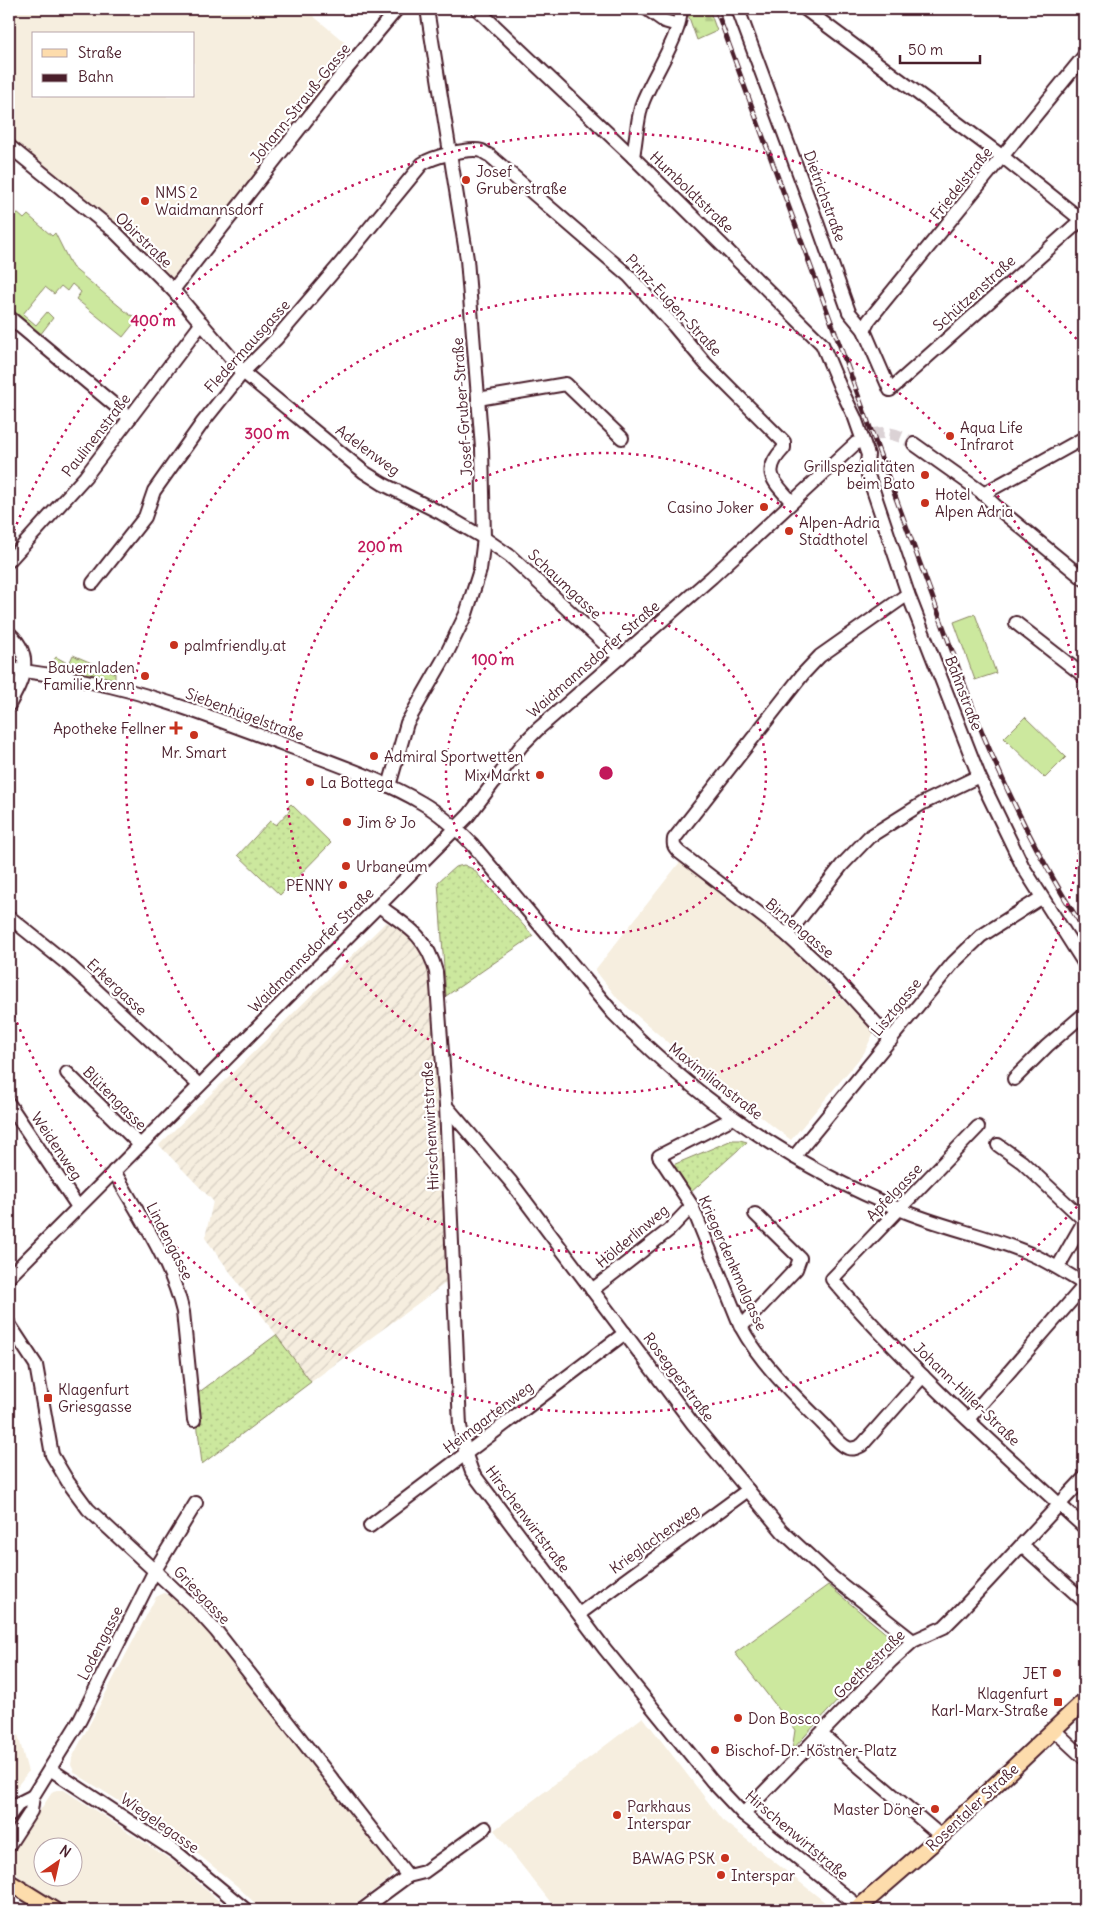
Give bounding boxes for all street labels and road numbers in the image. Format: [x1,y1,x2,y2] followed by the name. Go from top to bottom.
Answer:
[246,39,354,167] street label: Johann-Strauß-Gasse
[926,143,996,223] street label: Friedelstraße
[646,147,738,237] street label: Humboldtstraße
[800,148,850,244] street label: Dietrichstraße
[111,208,177,272] street label: Obirstraße
[622,250,726,360] street label: Prinz-Eugen-Straße
[929,251,1019,335] street label: Schützenstraße
[200,296,294,396] street label: Fledermausgasse
[448,337,476,477] street label: Josef-Gruber-Straße
[58,389,134,481] street label: Paulinenstraße
[332,420,404,480] street label: Adelenweg
[524,545,606,623] street label: Schaumgasse
[523,596,663,722] street label: Waidmannsdorfer Straße
[941,653,987,733] street label: Bahnstraße
[183,684,307,744] street label: Siebenhügelstraße
[244,883,378,1017] street label: Waidmannsdorfer Straße
[762,894,838,962] street label: Birnengasse
[83,954,151,1020] street label: Erkergasse
[867,974,925,1040] street label: Lisztgasse
[665,1038,767,1124] street label: Maximilianstraße
[417,1061,443,1191] street label: Hirschenwirtstraße
[79,1062,151,1134] street label: Blütengasse
[27,1108,87,1184] street label: Weidenweg
[862,1159,926,1225] street label: Apfelgasse
[695,1192,771,1334] street label: Kriegerdenkmalgasse
[142,1199,198,1283] street label: Lindengasse
[592,1200,672,1272] street label: Hölderlinweg
[639,1329,719,1425] street label: Roseggerstraße
[910,1338,1024,1450] street label: Johann-Hiller-Straße
[439,1377,537,1457] street label: Heimgartenweg
[482,1462,574,1576] street label: Hirschenwirtstraße
[606,1500,702,1578] street label: Krieglacherweg
[170,1562,234,1628] street label: Griesgasse
[73,1603,127,1683] street label: Lodengasse
[829,1625,909,1703] street label: Goethestraße
[922,1759,1022,1855] street label: Rosentaler Straße
[741,1786,853,1884] street label: Hirschenwirtstraße
[117,1789,203,1857] street label: Wiegelegasse

